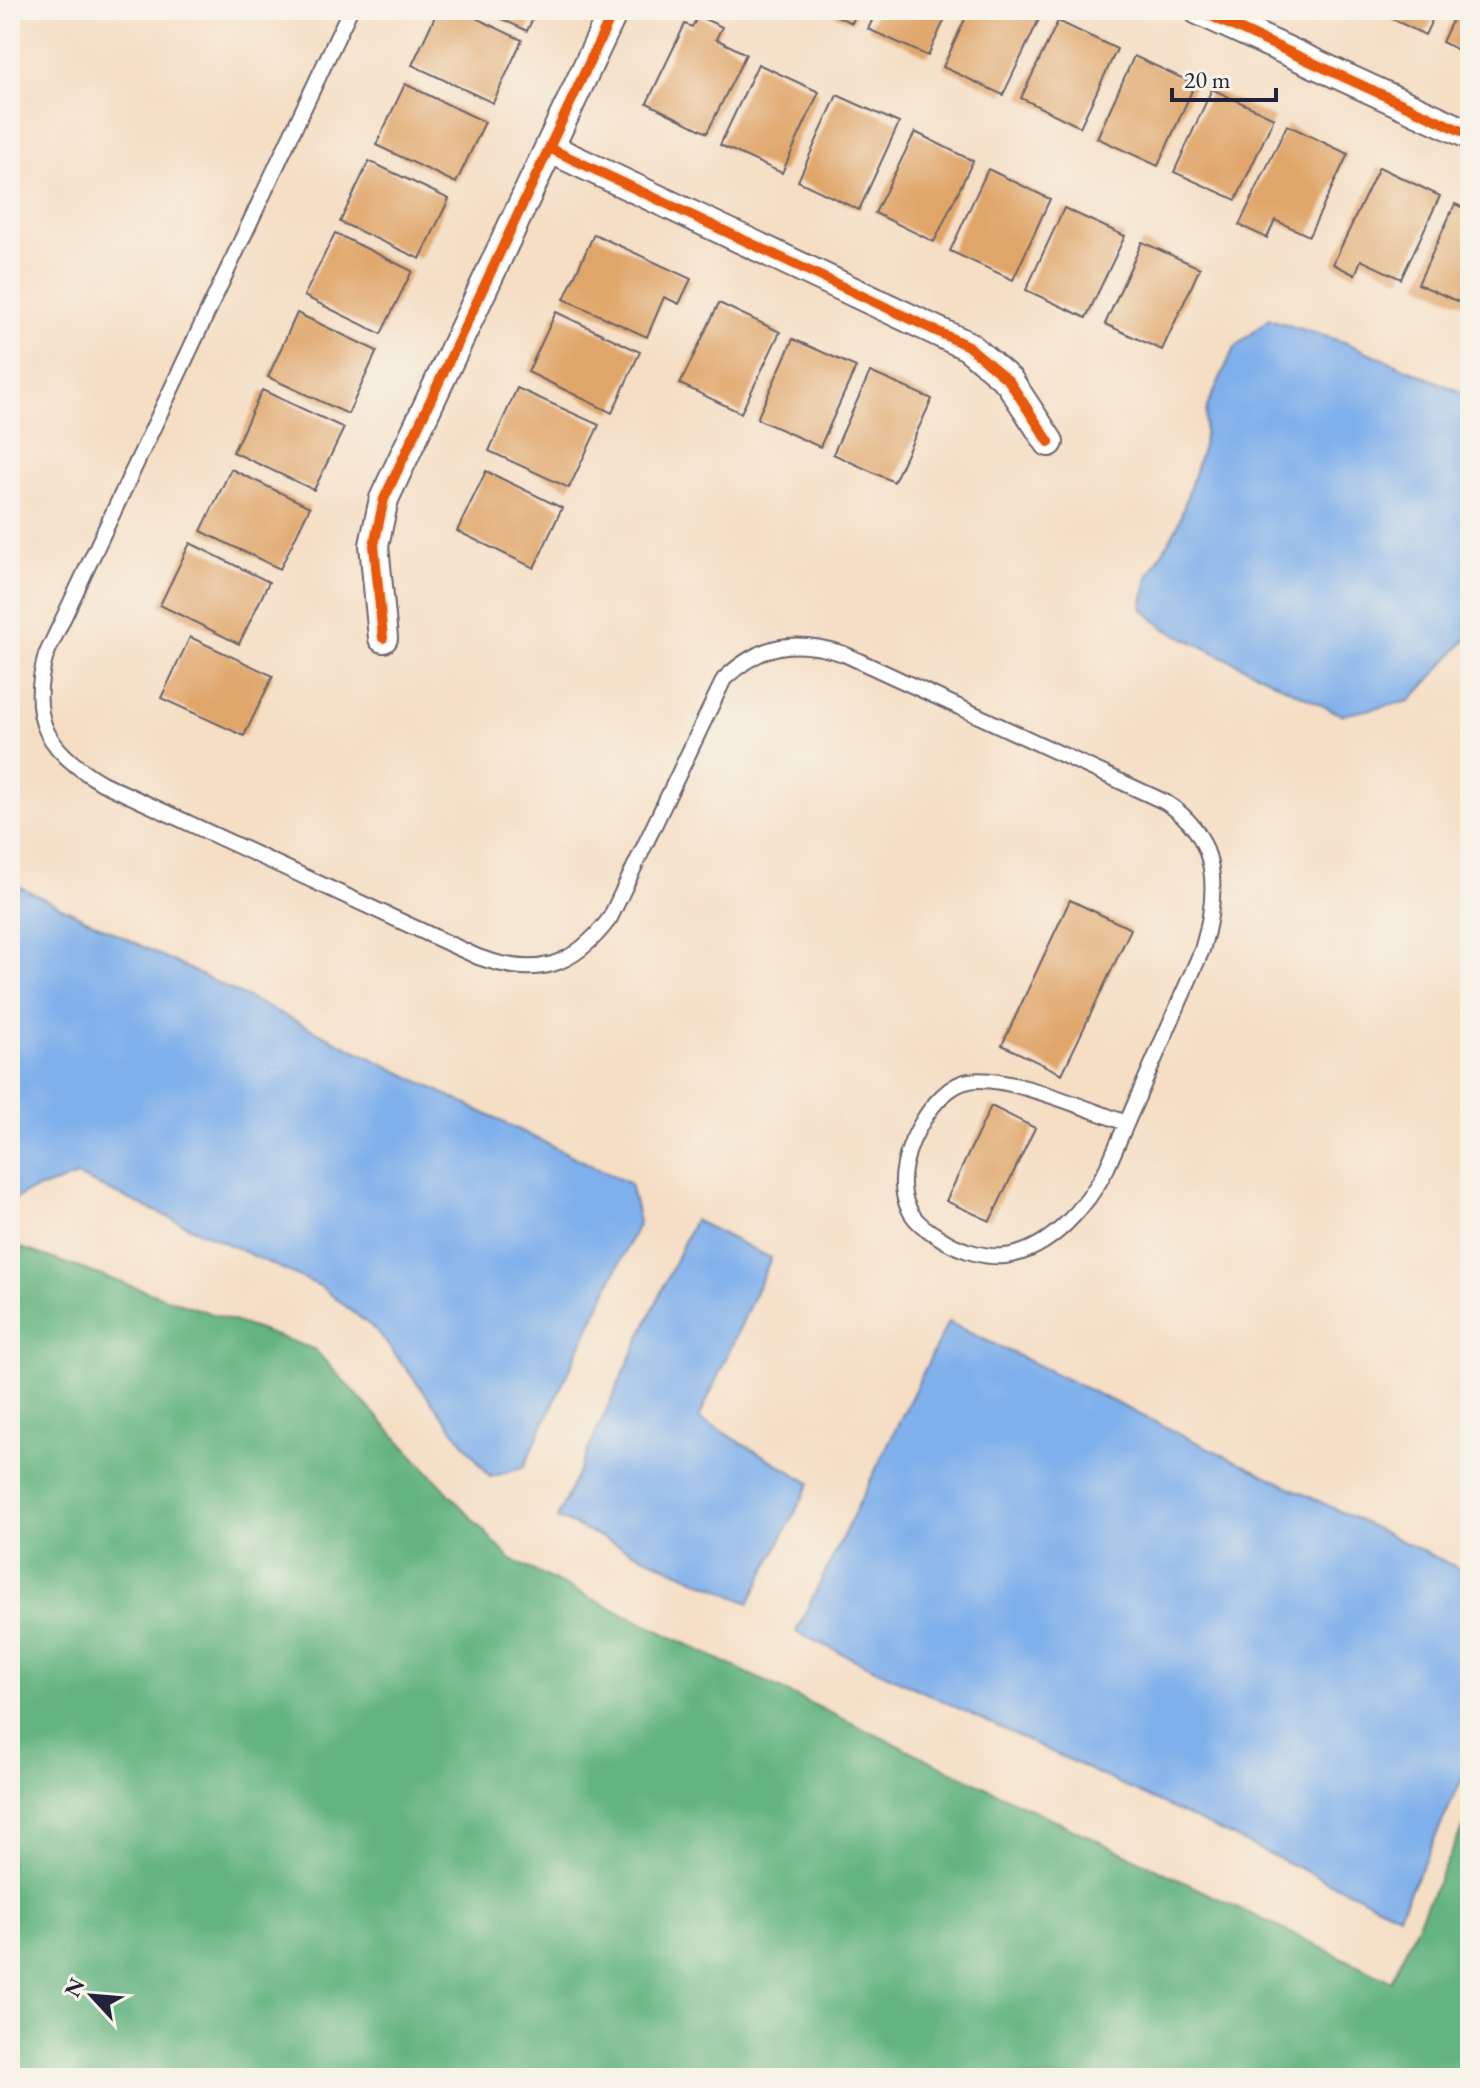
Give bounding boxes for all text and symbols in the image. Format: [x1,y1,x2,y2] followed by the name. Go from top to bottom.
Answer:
[1172,52,1276,102] scale bar
[1184,64,1231,95] text: 20 m
[52,1956,132,2036] north arrow
[58,1973,91,2002] text: N

